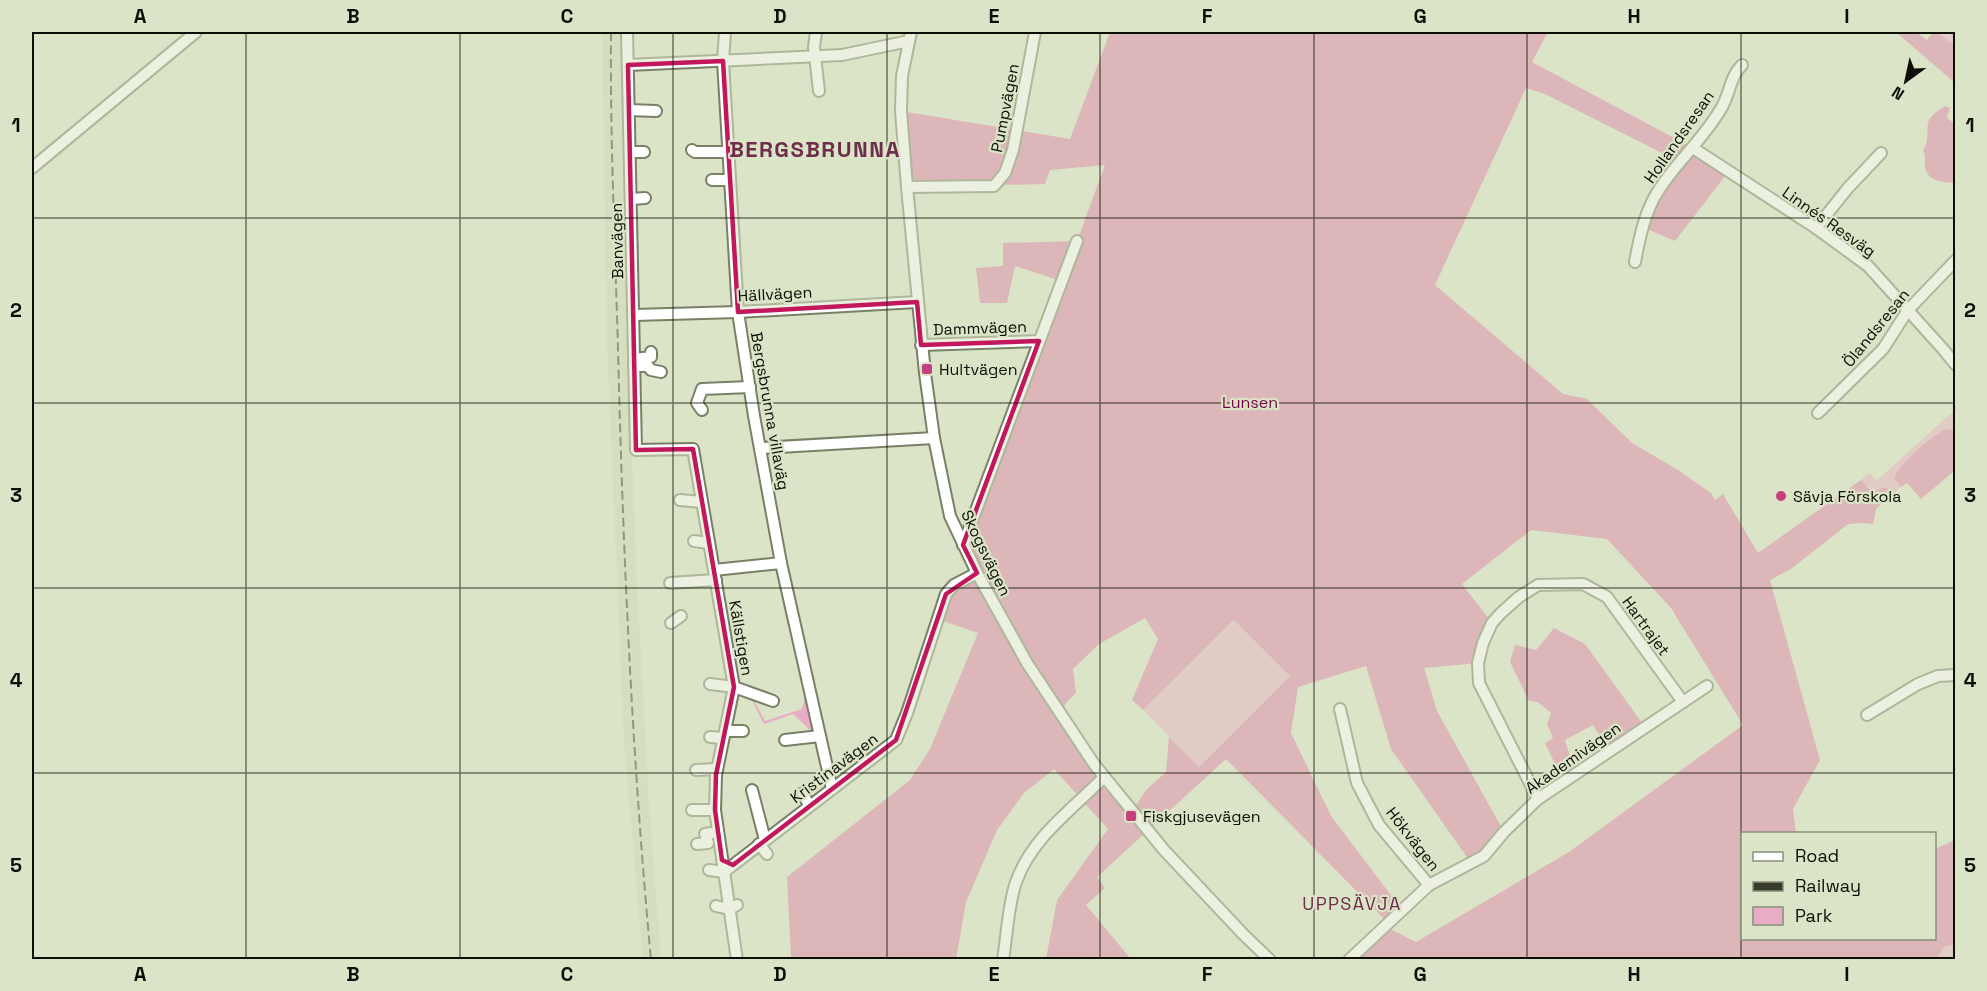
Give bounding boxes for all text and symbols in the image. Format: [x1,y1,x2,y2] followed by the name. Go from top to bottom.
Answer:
[134,3,147,29] text: A
[346,3,360,29] text: B
[561,3,574,29] text: C
[773,3,787,29] text: D
[988,3,1000,29] text: E
[1202,3,1213,29] text: F
[1413,3,1427,29] text: G
[1627,3,1641,29] text: H
[1844,3,1850,29] text: I
[1876,51,1936,111] north arrow
[986,62,1024,154] street label: Pumpvägen
[1888,81,1908,105] text: N
[1639,87,1719,187] street label: Hollandsresan
[11,112,21,138] text: 1
[1965,112,1975,138] text: 1
[729,135,901,163] district label: BERGSBRUNNA
[1778,182,1880,262] street label: Linnés Resväg
[606,203,628,279] street label: Banvägen
[737,282,813,306] street label: Hällvägen
[1838,284,1914,372] street label: Ölandsresan
[10,297,22,323] text: 2
[1964,297,1976,323] text: 2
[933,316,1027,340] street label: Dammvägen
[746,330,794,492] street label: Bergsbrunna villaväg
[939,359,1017,380] place label: Hultvägen
[920,362,934,376] marker: Hultvägen
[1222,392,1278,413] park label: Lunsen
[10,482,22,508] text: 3
[1964,482,1976,508] text: 3
[1793,486,1901,507] place label: Sävja Förskola
[1774,489,1788,503] marker: Sävja Förskola
[956,507,1016,599] street label: Skogsvägen
[1617,592,1675,660] street label: Hartrajet
[724,599,758,677] street label: Källstigen
[10,667,23,693] text: 4
[1964,667,1977,693] text: 4
[1521,717,1625,799] street label: Akademivägen
[786,728,882,808] street label: Kristinavägen
[1381,803,1445,875] street label: Hökvägen
[1143,806,1261,827] place label: Fiskgjusevägen
[1124,809,1138,823] marker: Fiskgjusevägen
[1741,832,1936,940] legend
[1795,844,1839,867] text: Road
[10,852,22,878] text: 5
[1964,852,1976,878] text: 5
[1795,874,1861,897] text: Railway
[1302,892,1402,915] district label: UPPSÄVJA
[1795,904,1833,927] text: Park
[134,961,147,987] text: A
[346,961,360,987] text: B
[561,961,574,987] text: C
[773,961,787,987] text: D
[988,961,1000,987] text: E
[1202,961,1213,987] text: F
[1413,961,1427,987] text: G
[1627,961,1641,987] text: H
[1844,961,1850,987] text: I

